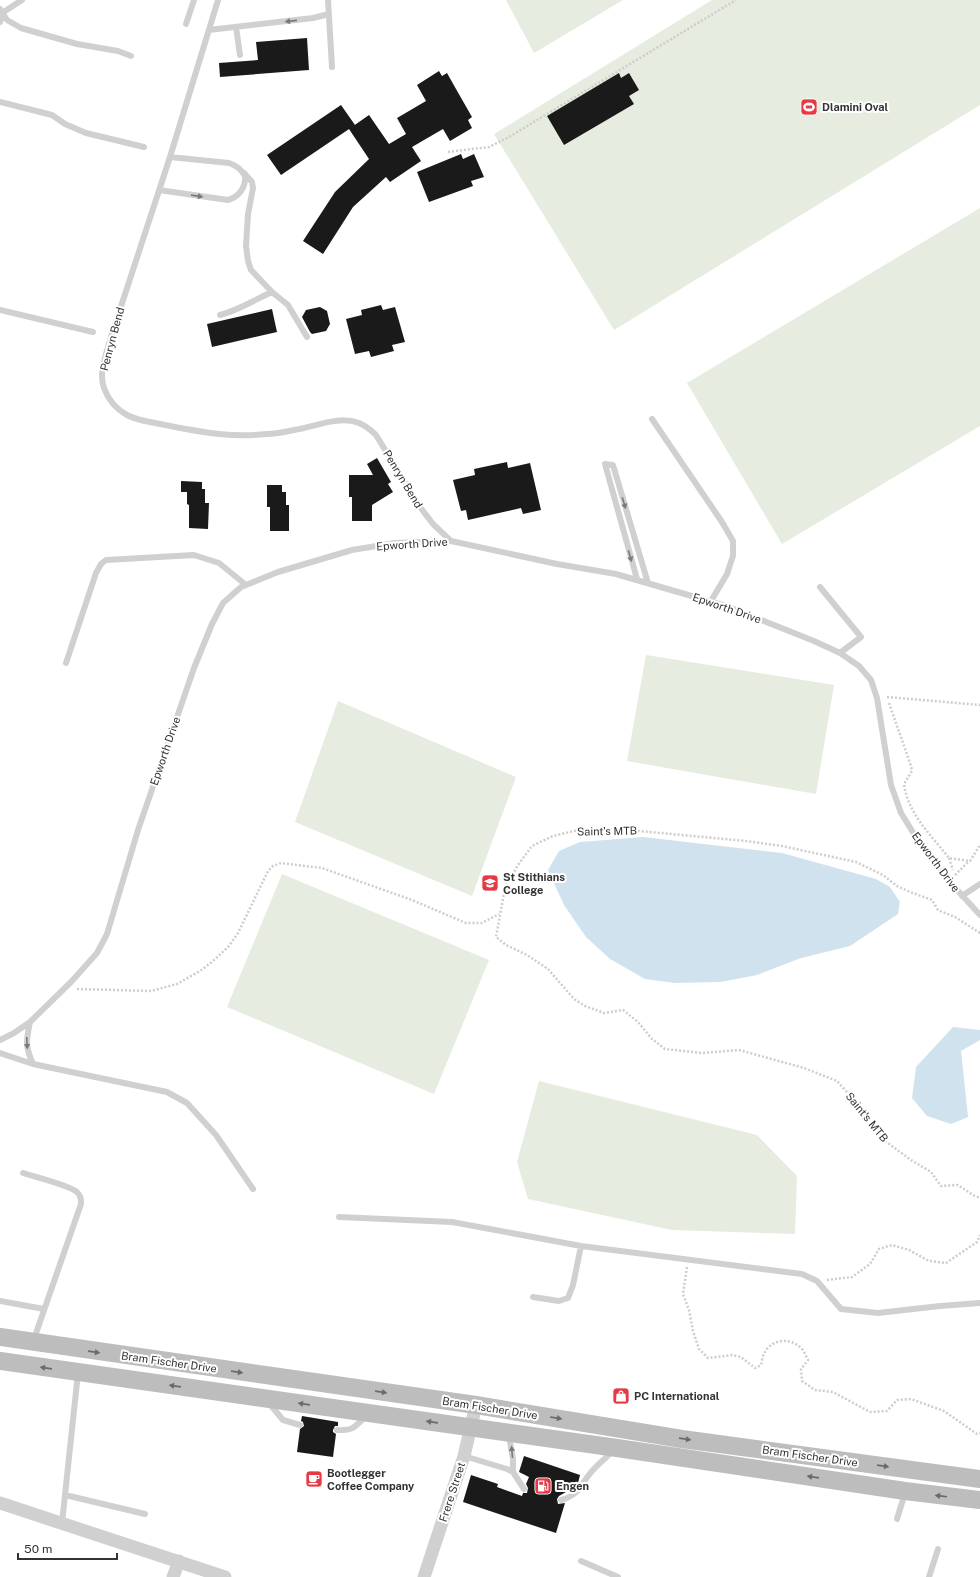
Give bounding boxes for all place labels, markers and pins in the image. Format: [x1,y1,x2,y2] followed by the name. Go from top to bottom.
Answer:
[799,97,819,117] sports icon: Dlamini Oval
[822,101,889,113] place label: Dlamini Oval
[503,871,565,896] place label: St Stithians College
[480,873,500,893] school or university icon: St Stithians College
[611,1386,631,1406] shop icon: PC International
[634,1390,720,1402] place label: PC International
[327,1467,415,1492] place label: Bootlegger Coffee Company
[304,1469,324,1489] cafe icon: Bootlegger Coffee Company
[533,1476,553,1496] fuel station icon: Engen
[556,1480,589,1492] place label: Engen

